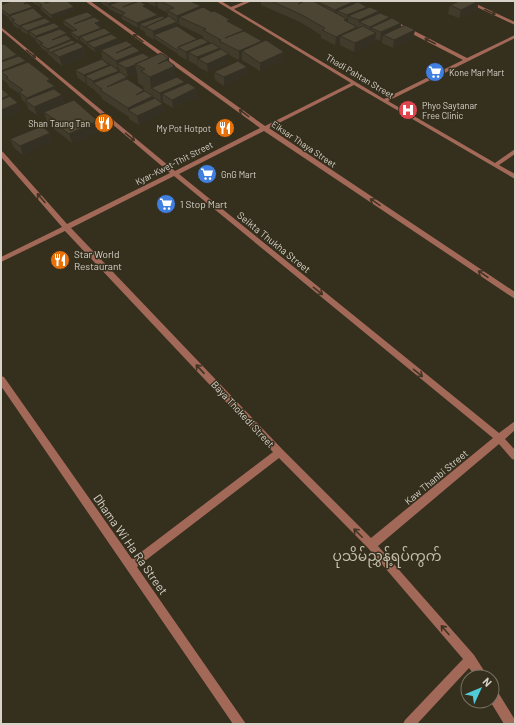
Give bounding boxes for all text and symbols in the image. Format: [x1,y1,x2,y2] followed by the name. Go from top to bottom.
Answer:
[484,9,496,16] one-way arrow
[133,34,144,42] one-way arrow
[425,37,437,45] one-way arrow
[26,49,36,58] one-way arrow
[324,51,396,101] street label: Thadi Pahtan Street
[424,61,446,83] supermarket icon: Kone Mar Mart
[449,67,504,78] place label: Kone Mar Mart
[397,99,419,121] hospital icon: Phyo Saytanar Free Clinic
[422,100,478,121] place label: Phyo Saytanar Free Clinic
[239,109,250,117] one-way arrow
[93,112,115,134] restaurant icon: Shan Taung Tan
[214,117,236,139] restaurant icon: My Pot Hotpot
[28,118,90,129] place label: Shan Taung Tan
[270,118,338,170] street label: Eiksar Thaya Street
[156,123,211,134] place label: My Pot Hotpot
[125,133,136,142] one-way arrow
[134,139,214,187] street label: Kyar-Kwet-Thit Street
[196,163,218,185] supermarket icon: GnG Mart
[221,169,256,180] place label: GnG Mart
[36,193,45,203] one-way arrow
[155,193,177,215] supermarket icon: 1 Stop Mart
[180,198,228,210] place label: 1 Stop Mart
[369,198,380,206] one-way arrow
[235,209,313,275] street label: Seikta Thukha Street
[74,248,122,272] place label: Star World Restaurant
[49,249,71,271] restaurant icon: Star World Restaurant
[477,270,488,278] one-way arrow
[312,286,323,295] one-way arrow
[196,364,205,374] one-way arrow
[413,368,424,377] one-way arrow
[209,378,277,450] street label: Baya Thokedi Street
[402,447,470,507] street label: Kaw Thanbi Street
[91,491,171,597] street label: Dhama Wi Ha Ra Street
[353,528,363,538] one-way arrow
[333,546,441,568] district label: ပုသိမ်ညွှန့်ရပ်ကွက်
[440,624,449,635] one-way arrow
[460,669,500,709] north arrow
[480,675,495,689] text: N

